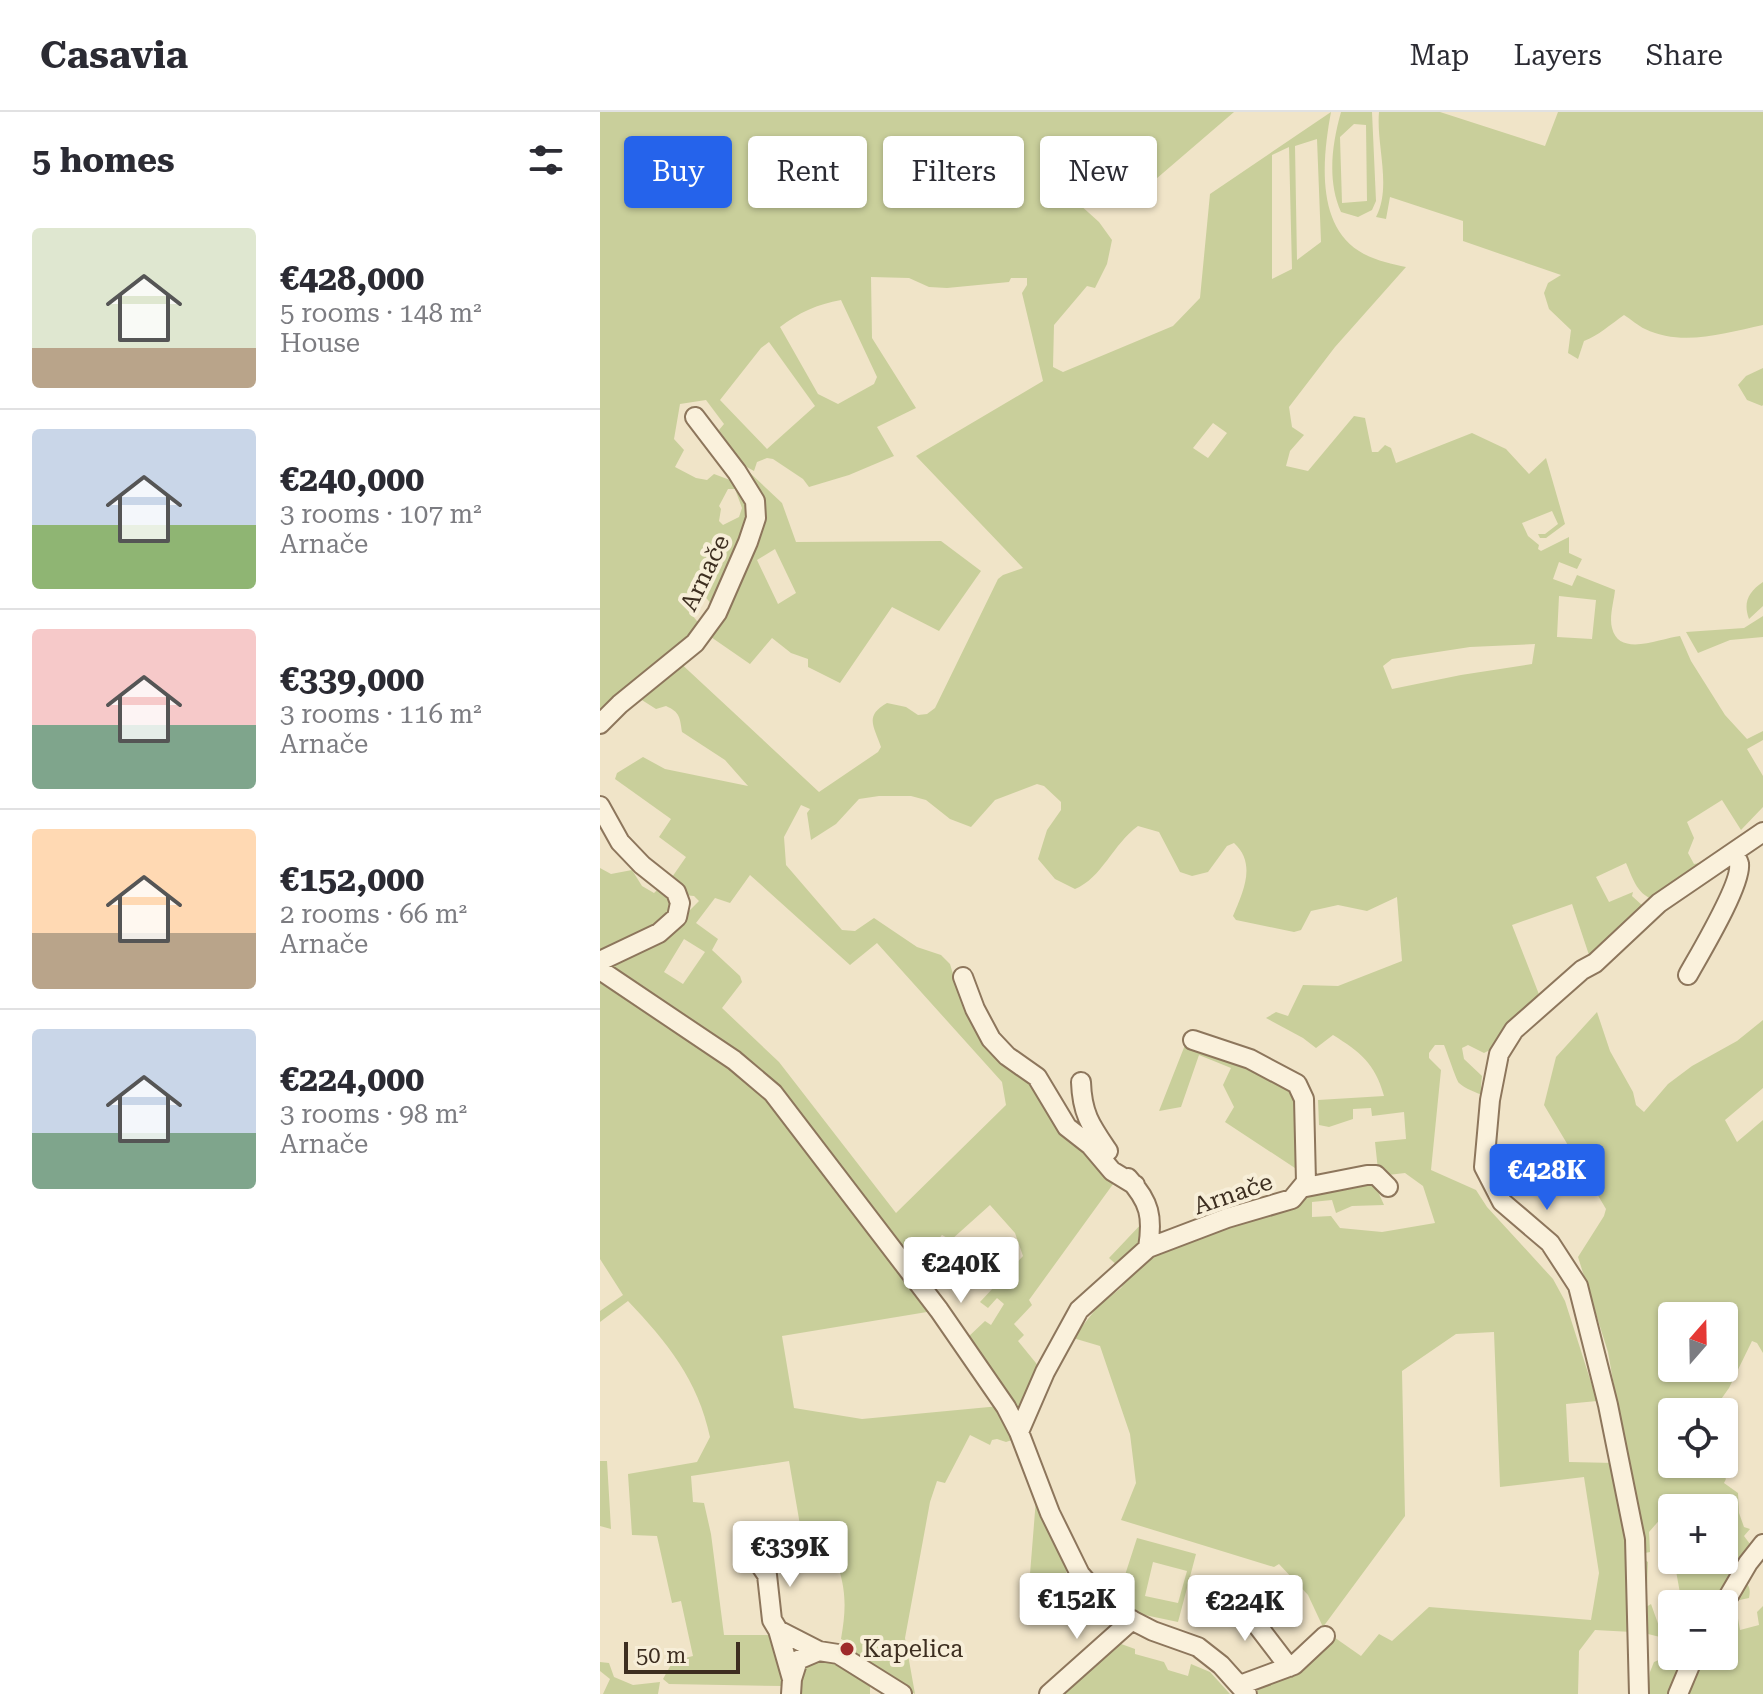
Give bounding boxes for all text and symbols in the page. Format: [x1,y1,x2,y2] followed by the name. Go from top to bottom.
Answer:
[40,33,188,77] text: Casavia
[1410,39,1469,72] text: Map
[1513,39,1602,72] text: Layers
[1646,39,1723,72] text: Share
[624,136,732,208] chip: Buy
[748,136,867,208] chip: Rent
[883,136,1024,208] chip: Filters
[1040,136,1157,208] chip: New
[524,138,568,182] icon: filters
[32,140,175,180] text: 5 homes
[280,258,424,298] text: €428,000
[96,260,192,356] icon: home
[280,298,482,328] text: 5 rooms · 148 m²
[280,328,360,358] text: House
[280,459,424,499] text: €240,000
[96,461,192,557] icon: home
[280,499,482,529] text: 3 rooms · 107 m²
[280,529,368,559] text: Arnače
[675,530,735,616] street label: Arnače
[280,659,424,699] text: €339,000
[96,661,192,757] icon: home
[280,699,482,729] text: 3 rooms · 116 m²
[280,729,368,759] text: Arnače
[280,859,424,899] text: €152,000
[96,861,192,957] icon: home
[280,899,467,929] text: 2 rooms · 66 m²
[280,929,368,959] text: Arnače
[280,1059,424,1099] text: €224,000
[96,1061,192,1157] icon: home
[280,1099,467,1129] text: 3 rooms · 98 m²
[280,1129,368,1159] text: Arnače
[1491,1144,1603,1212] pin: €428K
[1508,1155,1586,1185] text: €428K
[1190,1167,1276,1221] street label: Arnače
[905,1237,1017,1305] pin: €240K
[922,1248,1000,1278] text: €240K
[1658,1302,1738,1382] north arrow
[1658,1302,1738,1670] map controls
[1658,1398,1738,1478] button: locate
[1658,1494,1738,1574] button: +
[734,1521,846,1589] pin: €339K
[751,1532,829,1562] text: €339K
[1021,1573,1133,1641] pin: €152K
[1189,1575,1301,1643] pin: €224K
[1038,1584,1116,1614] text: €152K
[1206,1586,1284,1616] text: €224K
[1658,1590,1738,1670] button: −
[863,1635,963,1663] place label: Kapelica
[624,1638,740,1674] scale bar
[838,1640,856,1658] marker: Kapelica
[636,1643,686,1668] text: 50 m

